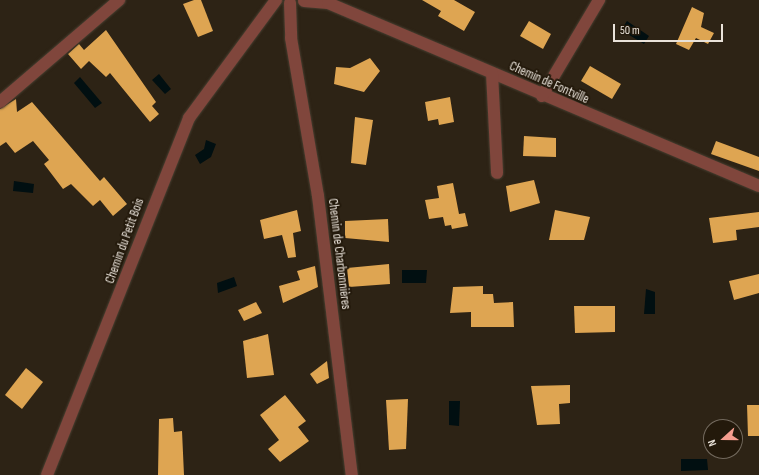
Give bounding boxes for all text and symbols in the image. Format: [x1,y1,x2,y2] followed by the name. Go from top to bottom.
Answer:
[615,16,725,42] scale bar
[620,23,640,38] text: 50 m
[507,58,591,108] street label: Chemin de Fontville
[102,196,148,286] street label: Chemin du Petit Bois
[324,198,354,310] street label: Chemin de Charbonnières
[703,419,743,459] north arrow
[705,438,719,448] text: N

